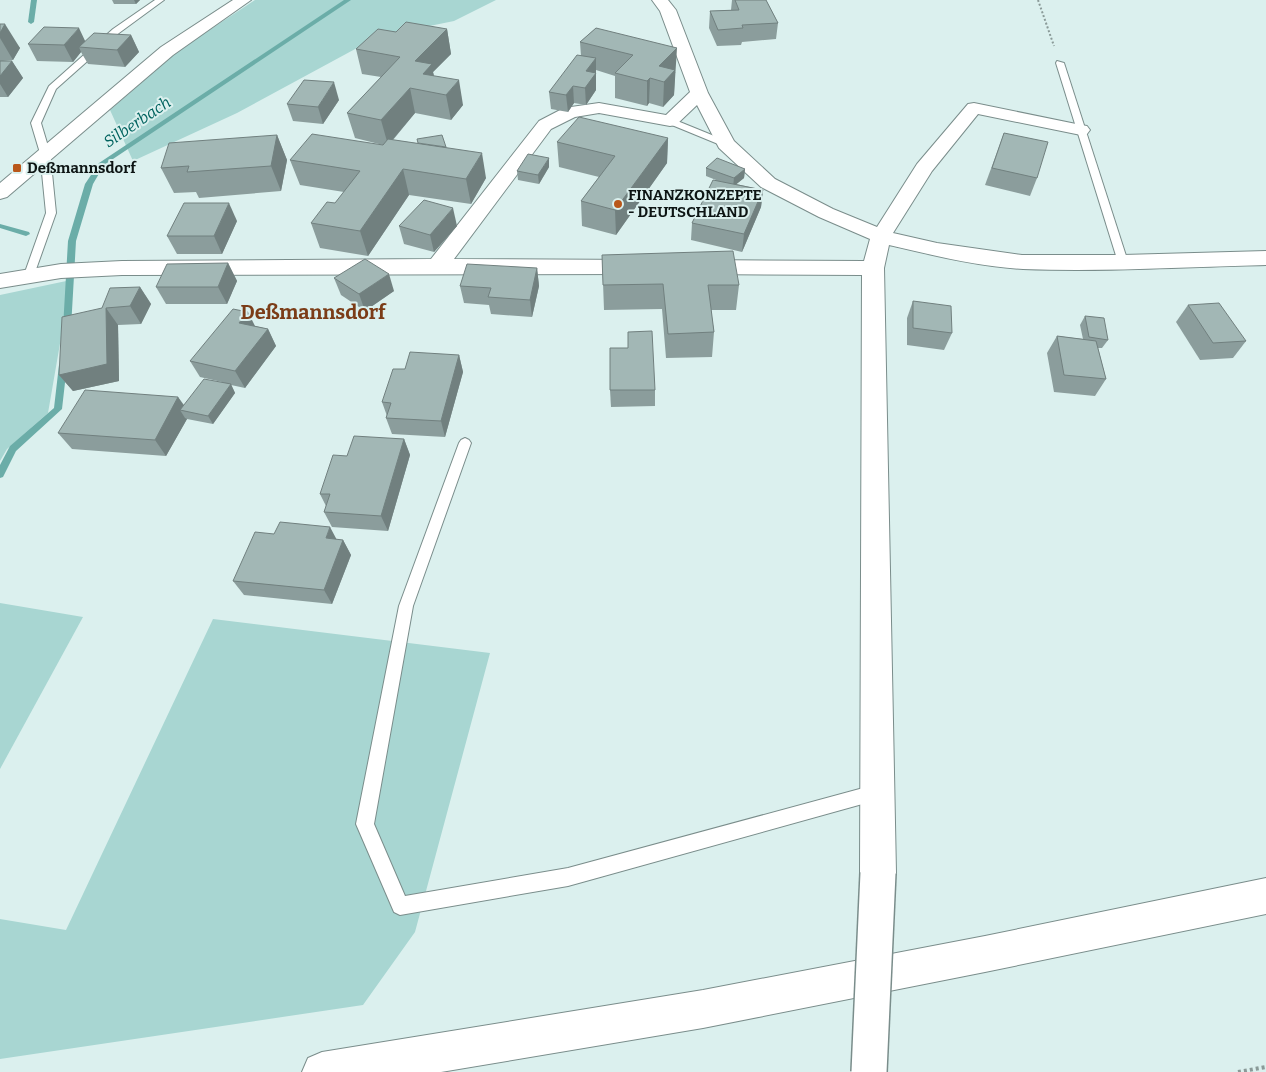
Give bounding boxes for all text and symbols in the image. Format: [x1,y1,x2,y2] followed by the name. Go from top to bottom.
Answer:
[100,93,174,151] water label: Silberbach
[27,159,137,177] place label: Deßmannsdorf
[11,162,23,174] marker: Deßmannsdorf
[628,186,762,221] place label: FINANZKONZEPTE - DEUTSCHLAND
[612,198,624,210] marker: FINANZKONZEPTE - DEUTSCHLAND
[240,300,387,324] district label: Deßmannsdorf

